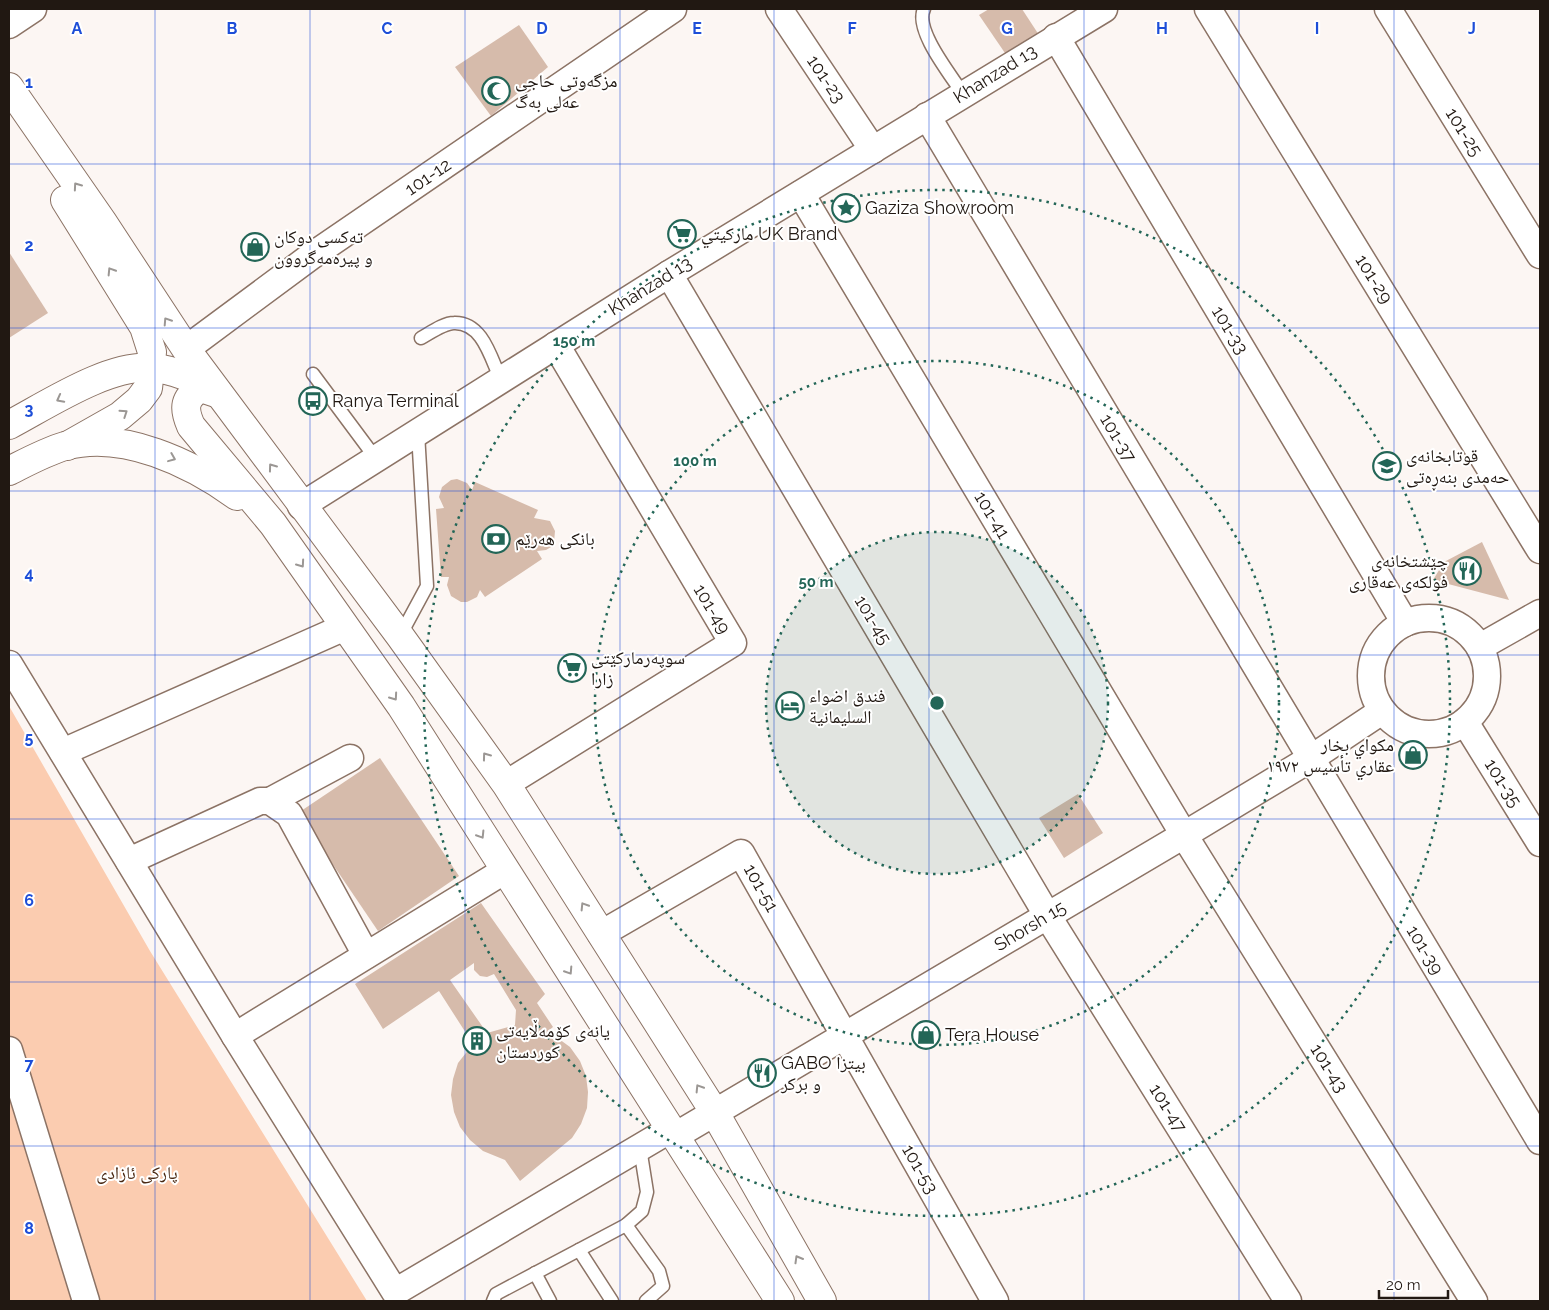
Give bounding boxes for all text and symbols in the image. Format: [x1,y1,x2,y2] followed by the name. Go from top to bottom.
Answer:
[72,19,83,38] text: A
[227,19,238,38] text: B
[382,19,393,38] text: C
[536,19,548,38] text: D
[692,19,702,38] text: E
[847,19,857,38] text: F
[1001,19,1013,38] text: G
[1156,19,1168,38] text: H
[1315,19,1319,38] text: I
[1468,19,1476,38] text: J
[949,40,1040,107] street label: Khanzad 13
[803,51,850,106] street label: 101-23
[515,70,617,113] place label: مزگەوتی حاجی عەلی بەگ
[25,73,33,92] text: 1
[481,76,511,106] mosque icon: مزگەوتی حاجی عەلی بەگ
[1441,104,1487,160] street label: 101-25
[401,154,455,199] street label: 101-12
[74,182,83,191] one-way arrow
[831,193,861,223] place icon: Gaziza Showroom
[865,197,1014,218] place label: Gaziza Showroom
[667,219,697,249] supermarket icon: مارکيتي UK Brand
[701,223,837,249] place label: مارکيتي UK Brand
[274,226,373,269] place label: تەکسی دوکان و پیرەمەگروون
[240,232,270,262] shop icon: تەکسی دوکان و پیرەمەگروون
[24,236,34,255] text: 2
[1351,250,1398,307] street label: 101-29
[604,252,695,319] street label: Khanzad 13
[107,268,117,277] one-way arrow
[1208,302,1253,358] street label: 101-33
[164,317,174,326] one-way arrow
[553,332,595,350] text: 150 m
[298,386,328,416] bus stop icon: Ranya Terminal
[332,390,459,411] place label: Ranya Terminal
[57,392,66,402] one-way arrow
[25,400,34,419] text: 3
[118,410,128,419] one-way arrow
[1096,410,1141,466] street label: 101-37
[1406,445,1509,491] place label: قوتابخانەی حەمدی بنەڕەتی
[1372,451,1402,481] school or university icon: قوتابخانەی حەمدی بنەڕەتی
[167,452,176,463] one-way arrow
[673,452,717,470] text: 100 m
[270,464,278,473] one-way arrow
[970,487,1015,542] street label: 101-41
[481,524,511,554] bank icon: بانکی هەرێم
[515,528,595,551] place label: بانکی هەرێم
[1349,550,1448,593] place label: چێشتخانەی فولکەی عەقاری
[1452,556,1482,586] restaurant icon: چێشتخانەی فولکەی عەقاری
[295,558,304,568] one-way arrow
[24,564,34,583] text: 4
[798,573,834,591] text: 50 m
[690,580,735,637] street label: 101-49
[851,591,896,648] street label: 101-45
[591,647,685,689] place label: سوپەرمارکێتی زارا
[557,653,587,683] supermarket icon: سوپەرمارکێتی زارا
[809,685,886,727] place label: فندق اضواء السليمانية
[388,691,397,701] one-way arrow
[775,691,805,721] hotel icon: فندق اضواء السليمانية
[928,694,946,712] centre of rings
[25,728,34,747] text: 5
[1266,734,1394,781] place label: مكواي بخار عقاري تأسيس ١٩٧٢
[1398,740,1428,770] shop icon: مكواي بخار عقاري تأسيس ١٩٧٢
[483,753,491,762] one-way arrow
[1481,755,1526,811] street label: 101-35
[475,829,484,838] one-way arrow
[740,860,783,916] street label: 101-51
[24,891,34,910] text: 6
[990,896,1069,955] street label: Shorsh 15
[580,903,590,912] one-way arrow
[1403,921,1448,978] street label: 101-39
[562,966,572,975] one-way arrow
[496,1019,610,1063] place label: یانەی کۆمەڵایەتی کوردستان
[911,1020,941,1050] shop icon: Tera House
[945,1024,1039,1045] place label: Tera House
[462,1026,492,1056] building icon: یانەی کۆمەڵایەتی کوردستان
[1306,1040,1352,1096] street label: 101-43
[780,1052,866,1095] place label: GABO بيتزا و بركر
[25,1055,34,1074] text: 7
[747,1058,777,1088] restaurant icon: GABO بيتزا و بركر
[1145,1080,1192,1136] street label: 101-47
[696,1084,706,1093] one-way arrow
[898,1140,943,1197] street label: 101-53
[96,1162,178,1184] park label: پارکی ئازادی
[24,1219,34,1238] text: 8
[794,1255,804,1264] one-way arrow
[1379,1268,1448,1300] scale bar
[1386,1276,1421,1294] text: 20 m

